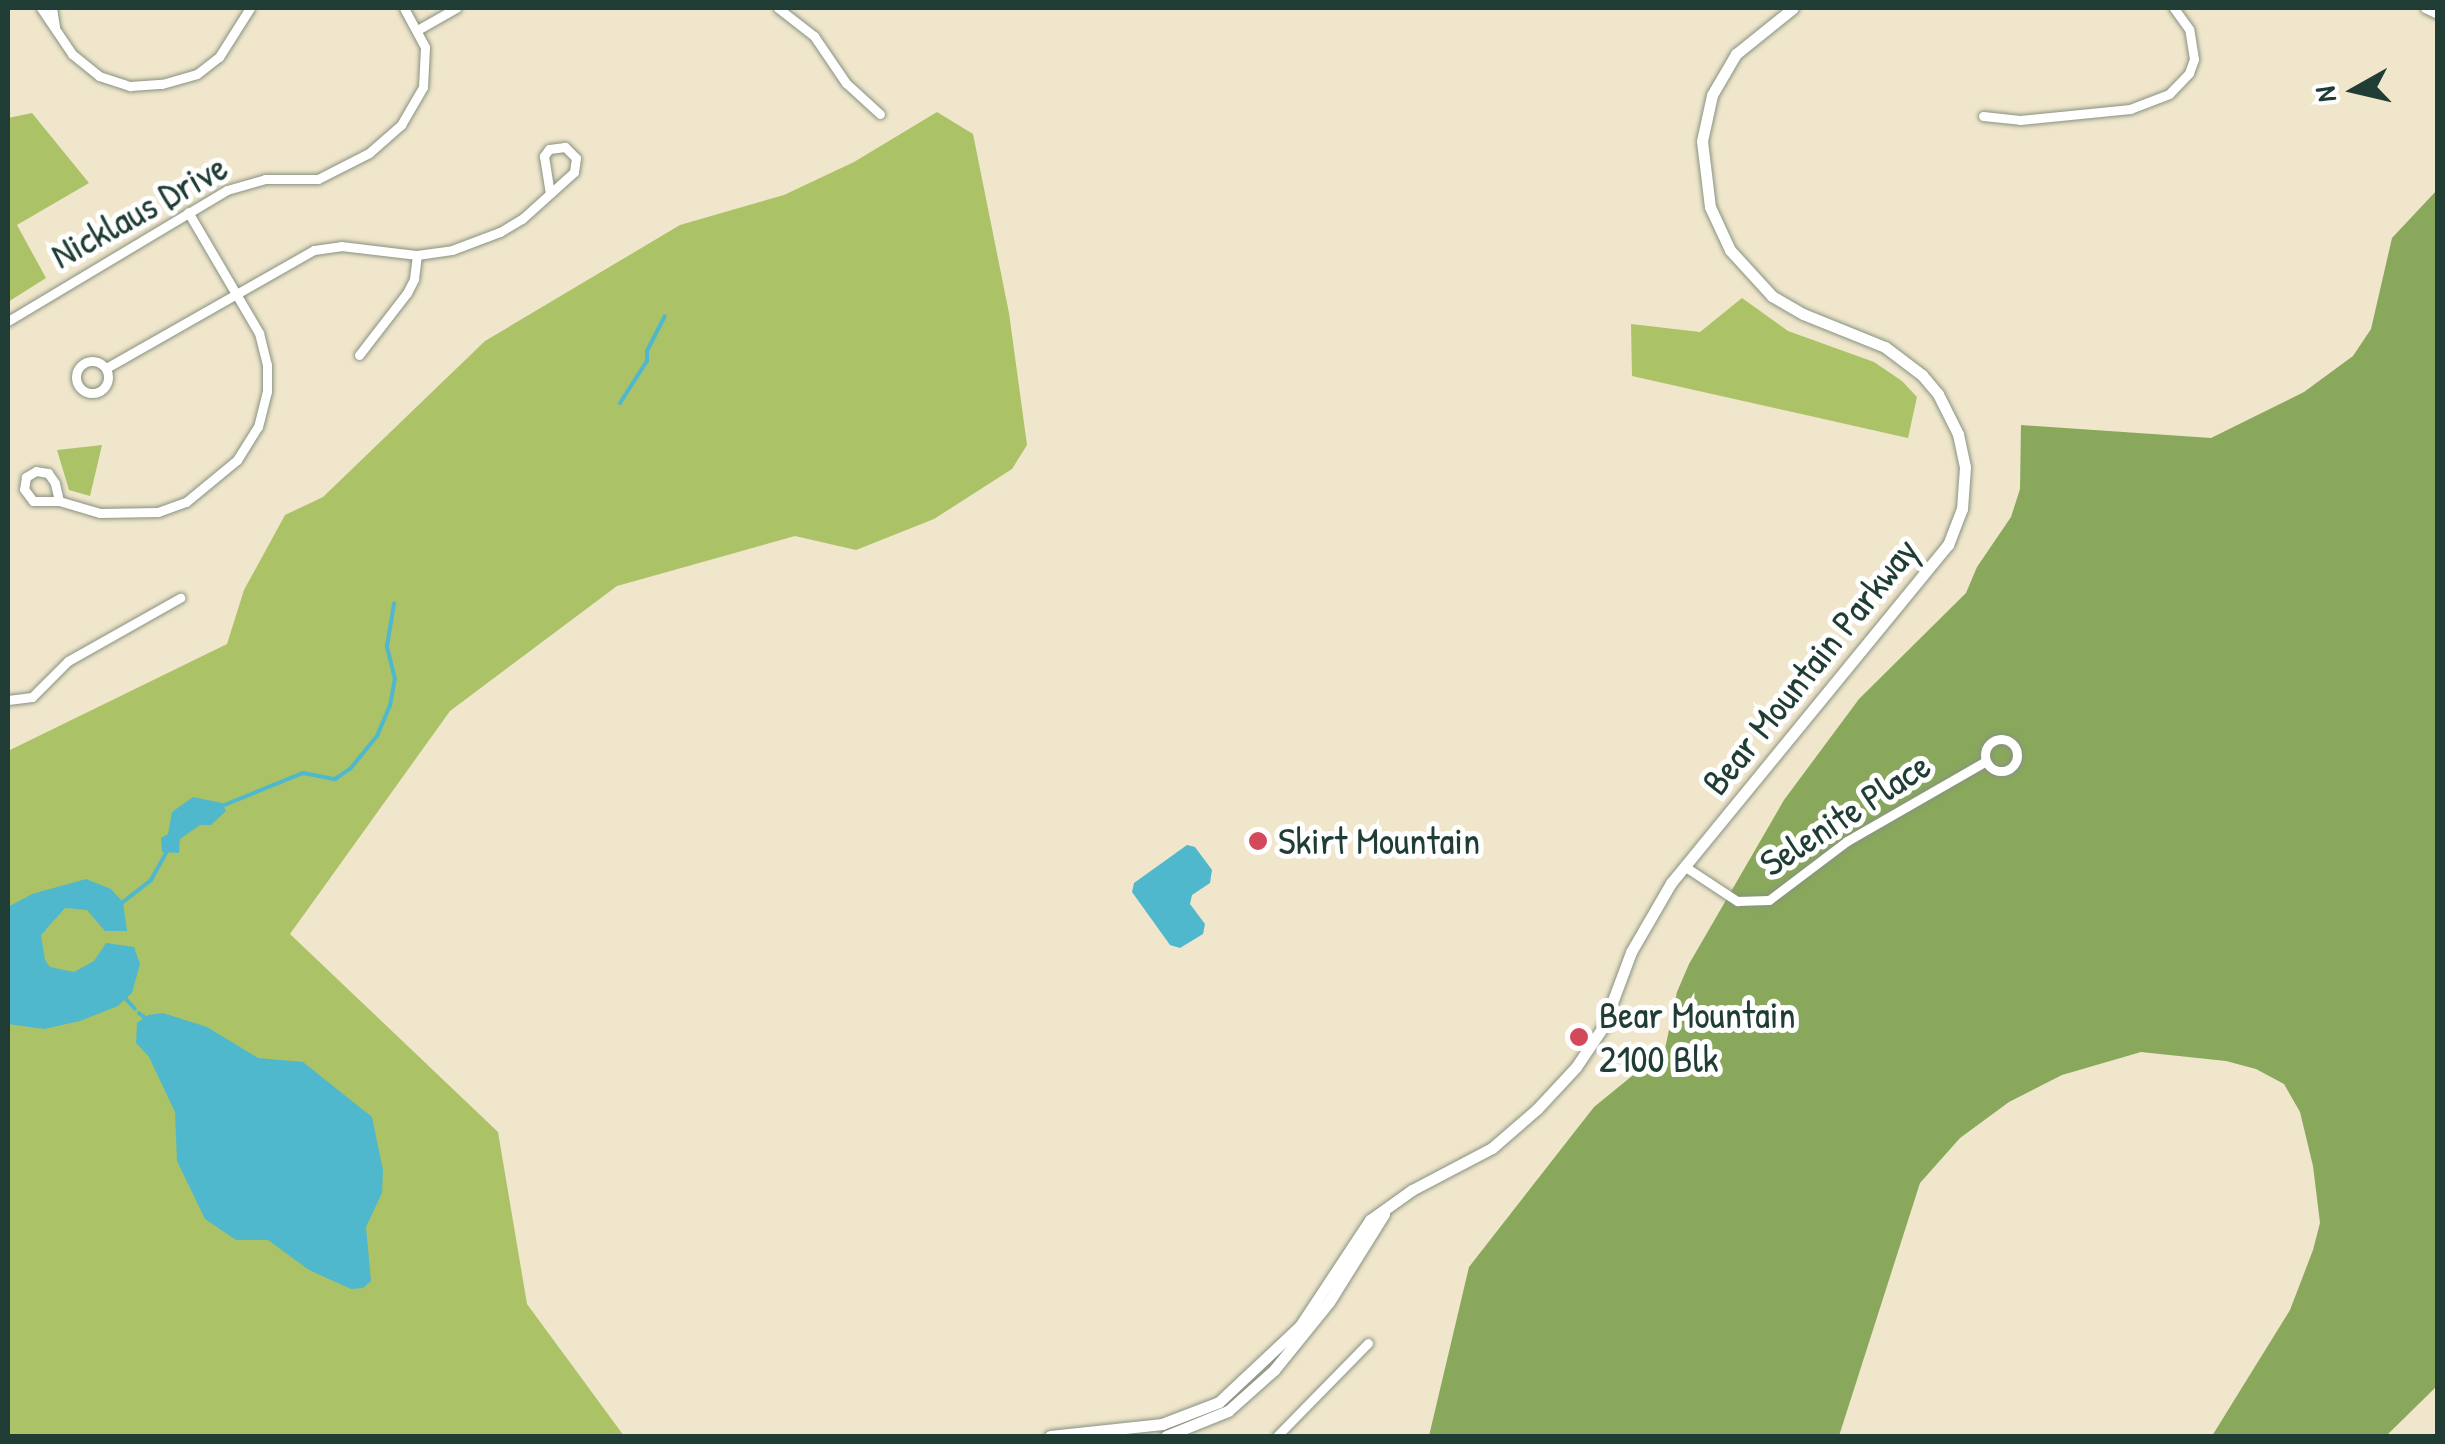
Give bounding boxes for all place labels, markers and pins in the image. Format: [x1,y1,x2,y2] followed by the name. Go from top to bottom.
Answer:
[1278,818,1480,864] place label: Skirt Mountain
[1247,830,1269,852] marker: Skirt Mountain
[1599,992,1796,1082] place label: Bear Mountain 2100 Blk
[1568,1026,1590,1048] marker: Bear Mountain 2100 Blk

